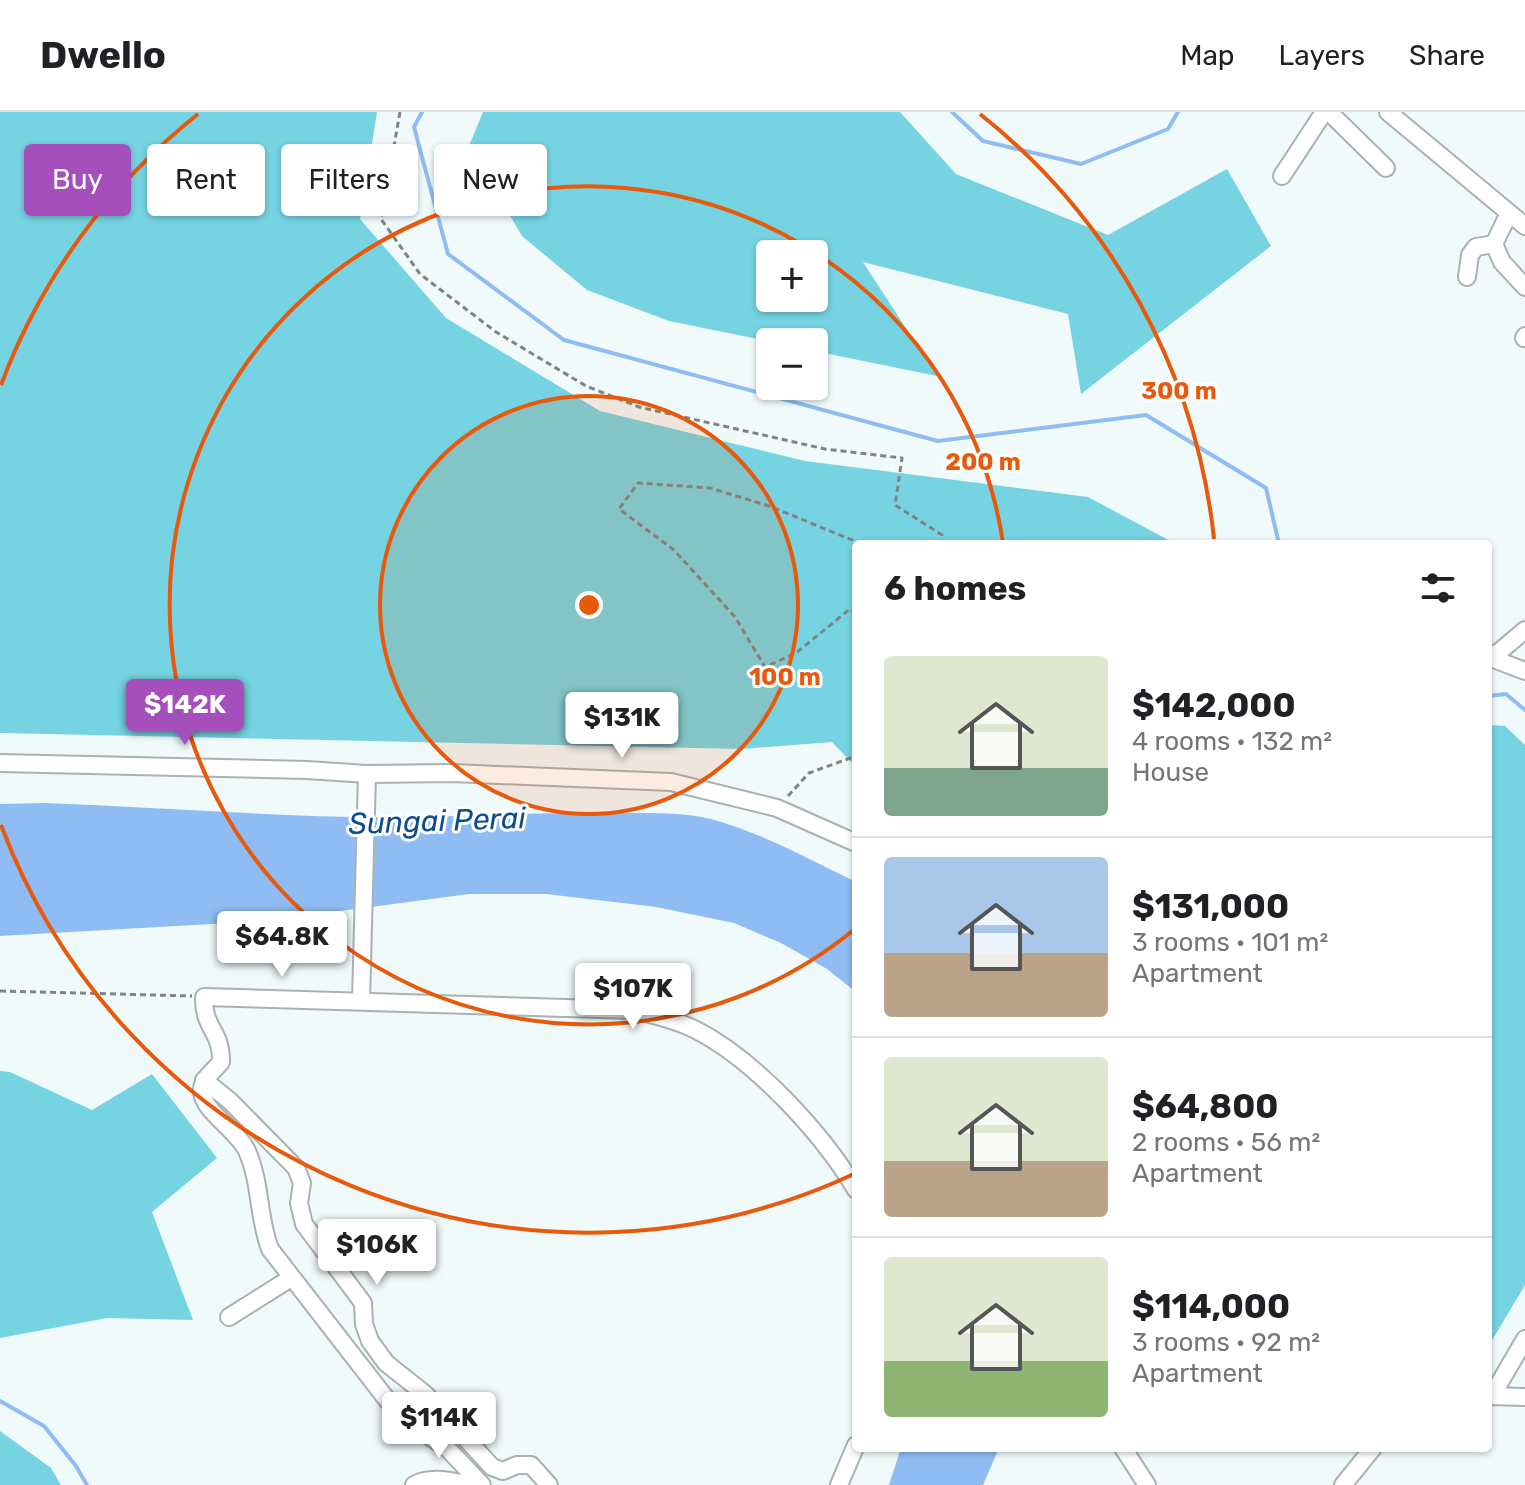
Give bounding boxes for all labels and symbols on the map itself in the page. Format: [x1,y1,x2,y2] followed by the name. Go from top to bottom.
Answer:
[1141,377,1217,405] text: 300 m
[945,448,1021,476] text: 200 m
[575,591,603,619] centre of rings
[749,663,821,691] text: 100 m
[129,679,241,747] pin: $142K
[566,692,678,760] pin: $131K
[348,800,527,842] water label: Sungai Perai
[217,911,347,979] pin: $64.8K
[577,963,689,1031] pin: $107K
[321,1219,433,1287] pin: $106K
[383,1392,495,1460] pin: $114K

